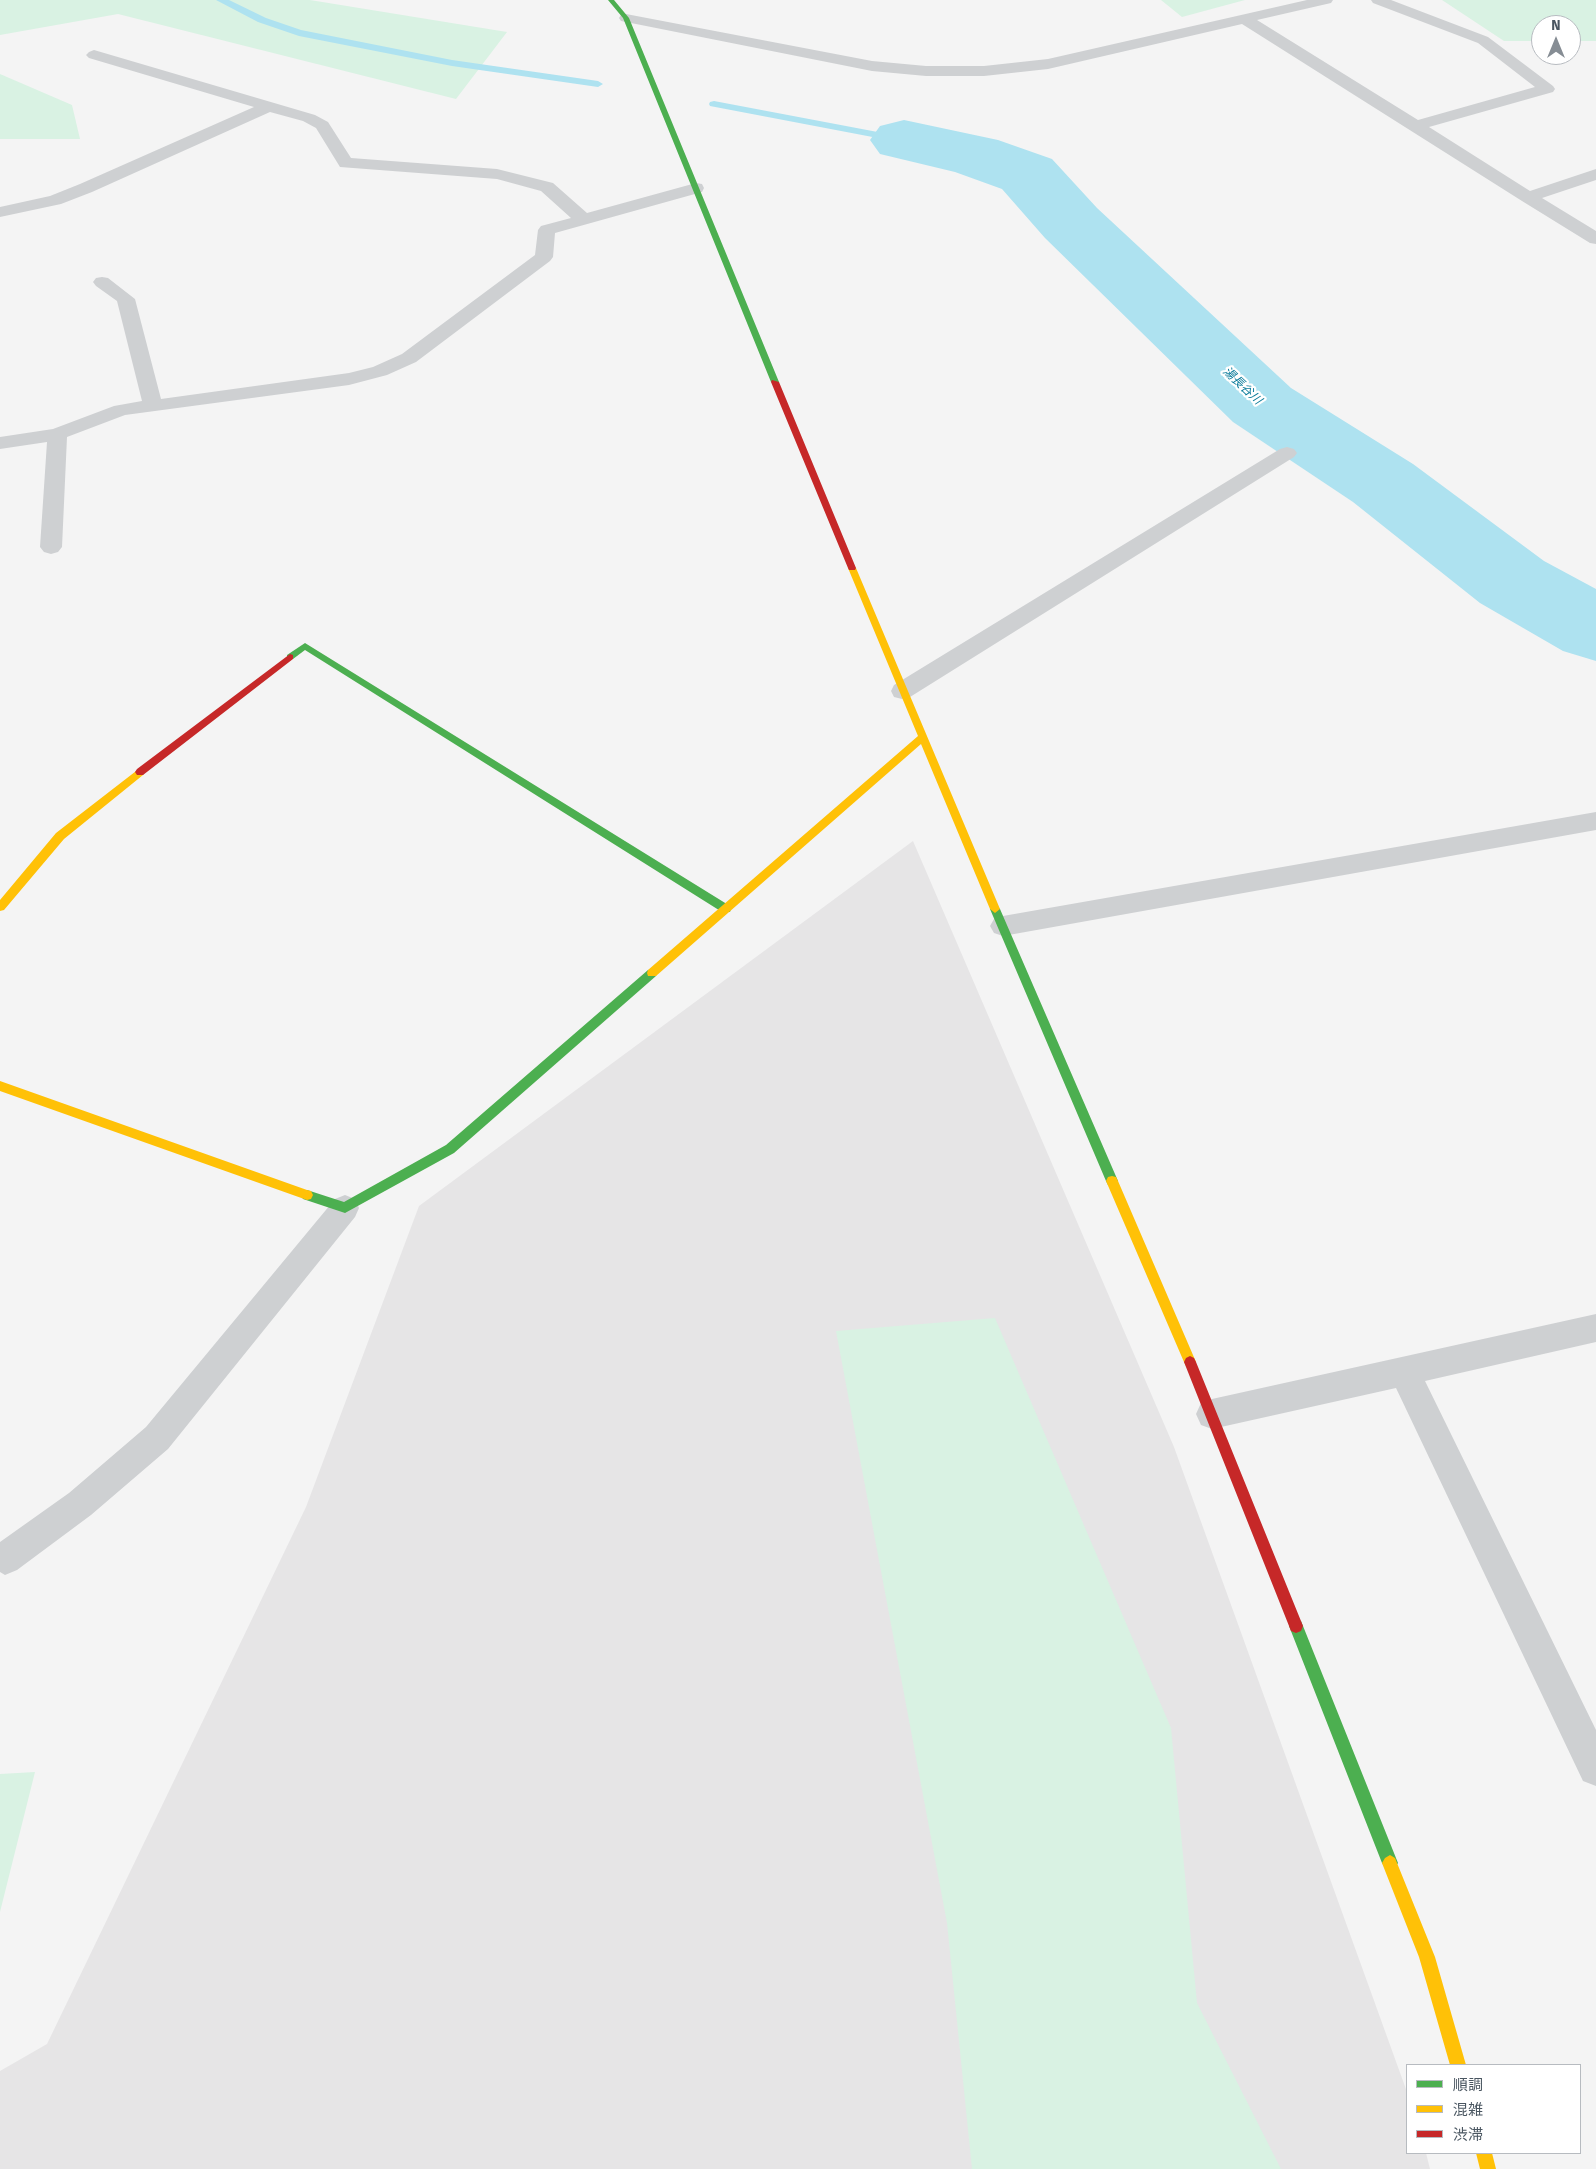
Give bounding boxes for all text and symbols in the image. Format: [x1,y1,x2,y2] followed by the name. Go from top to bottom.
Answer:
[1531,15,1581,65] north arrow
[1551,17,1561,34] text: N
[1220,364,1264,408] water label: 湯長谷川
[1406,2064,1581,2154] legend
[1453,2076,1483,2094] text: 順調
[1453,2101,1483,2119] text: 混雑
[1453,2126,1483,2144] text: 渋滞

